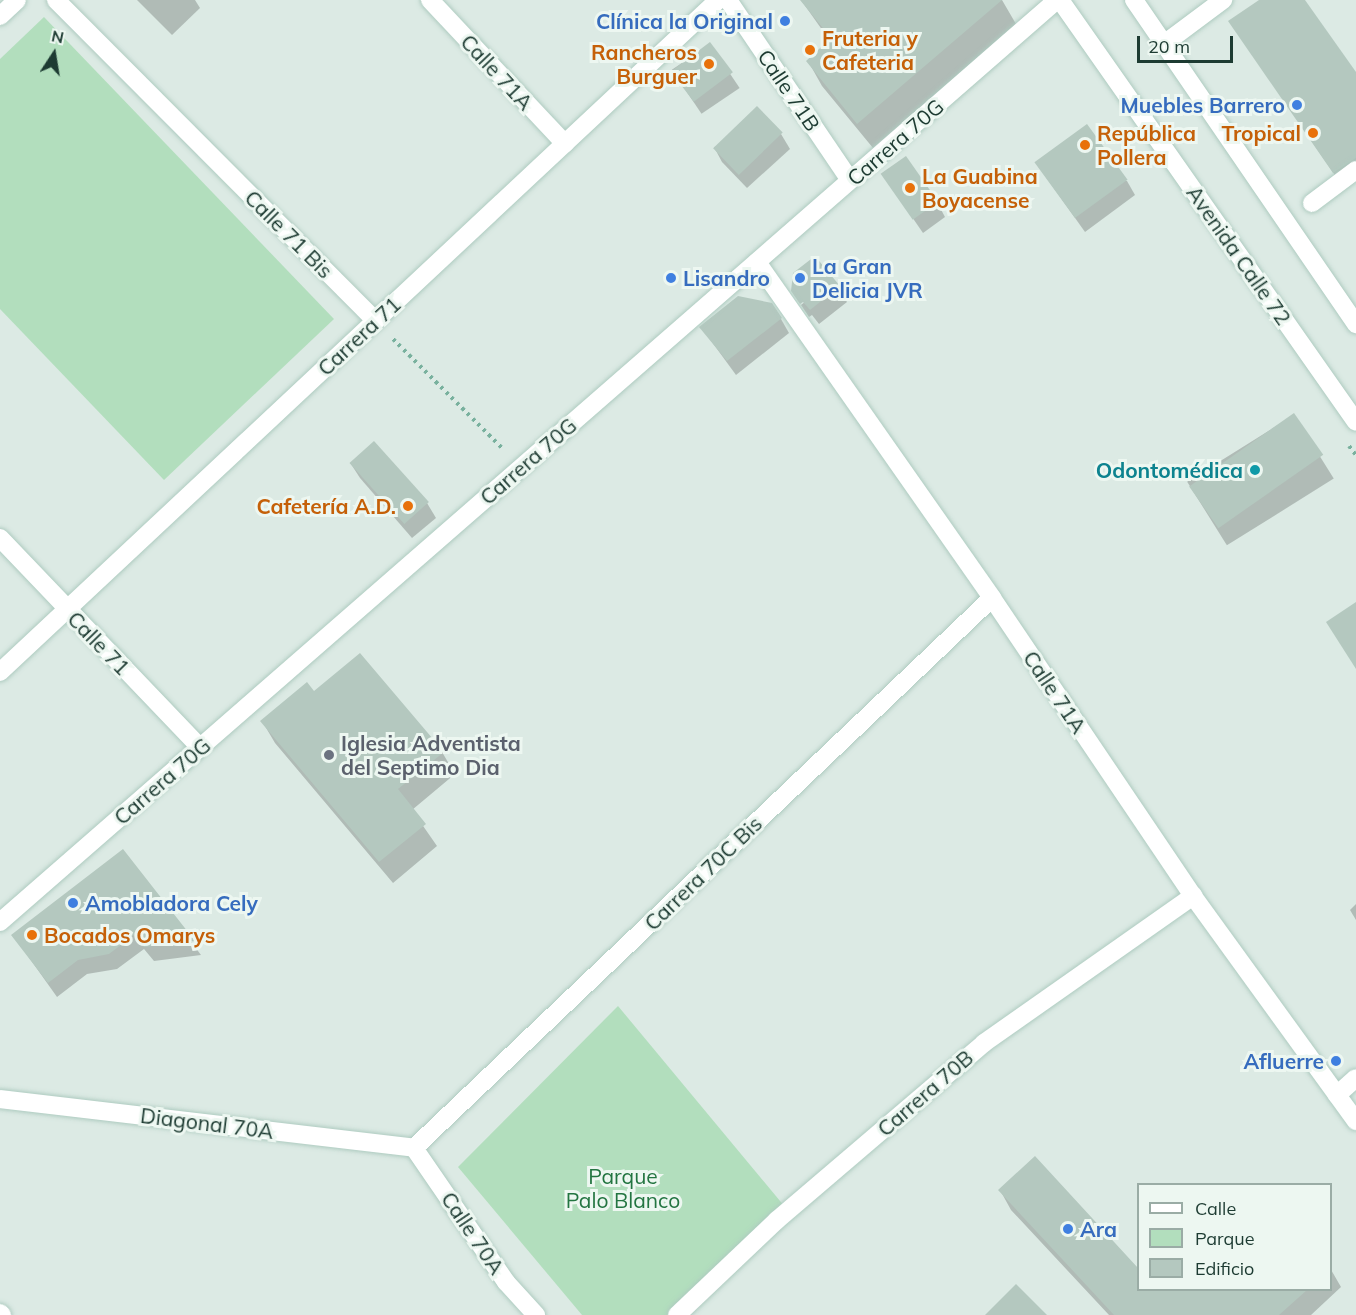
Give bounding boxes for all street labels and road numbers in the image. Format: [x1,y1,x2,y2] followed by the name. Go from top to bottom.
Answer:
[456,29,538,115] street label: Calle 71A
[753,44,825,136] street label: Calle 71B
[842,93,948,191] street label: Carrera 70G
[1182,181,1296,329] street label: Avenida Calle 72
[240,185,338,283] street label: Calle 71 Bis
[312,291,406,381] street label: Carrera 71
[475,412,581,510] street label: Carrera 70G
[63,606,135,680] street label: Calle 71
[1018,646,1092,738] street label: Calle 71A
[109,732,215,830] street label: Carrera 70G
[639,811,767,935] street label: Carrera 70C Bis
[872,1045,978,1141] street label: Carrera 70B
[139,1102,275,1144] street label: Diagonal 70A
[436,1187,510,1279] street label: Calle 70A

